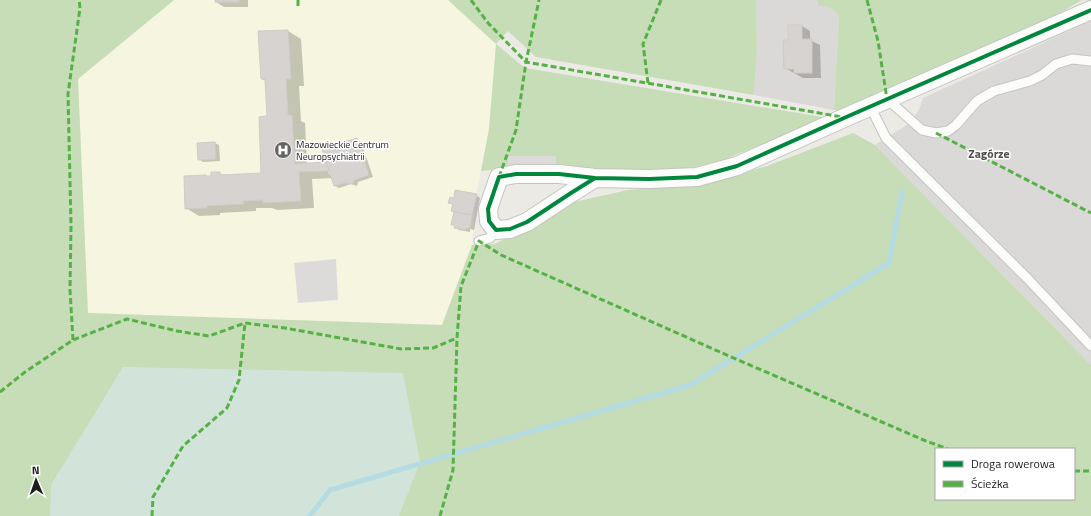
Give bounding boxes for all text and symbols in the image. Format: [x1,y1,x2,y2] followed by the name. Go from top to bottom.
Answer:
[296,137,389,164] place label: Mazowieckie Centrum Neuropsychiatrii
[273,140,293,160] hospital icon: Mazowieckie Centrum Neuropsychiatrii
[968,144,1010,163] district label: Zagórze
[935,448,1075,500] legend
[971,454,1055,473] text: Droga rowerowa
[16,460,56,500] north arrow
[32,462,40,478] text: N
[971,474,1009,493] text: Ścieżka

